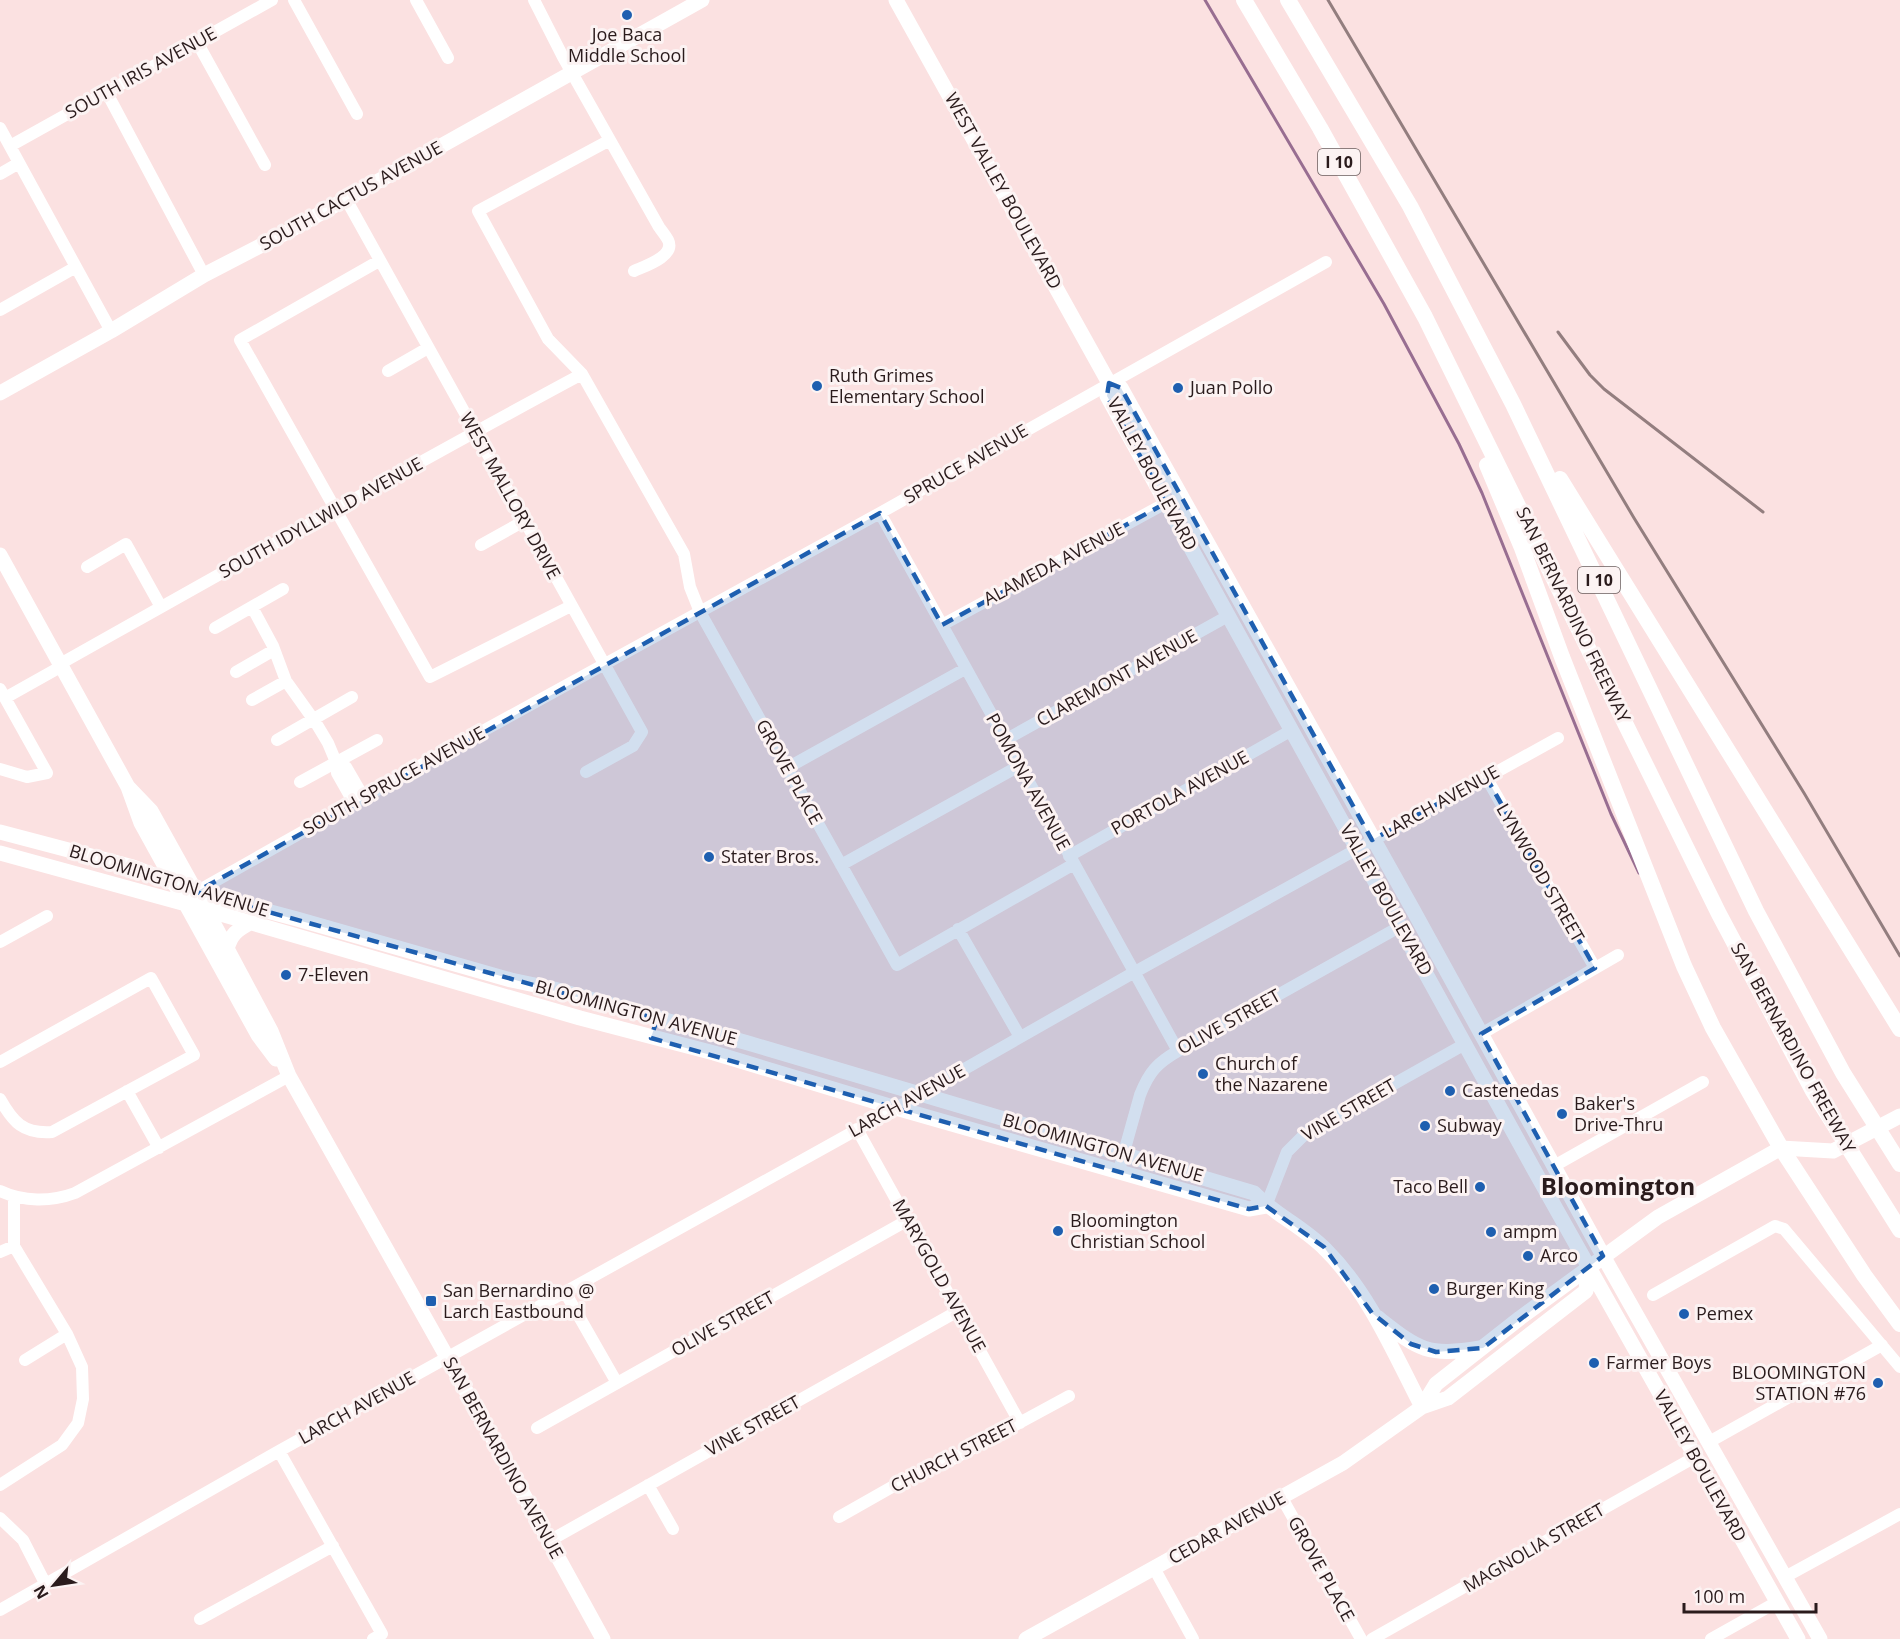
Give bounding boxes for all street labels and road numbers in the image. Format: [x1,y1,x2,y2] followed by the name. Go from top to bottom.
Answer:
[61,21,220,124] street label: SOUTH IRIS AVENUE
[940,88,1068,293] street label: WEST VALLEY BOULEVARD
[255,135,446,255] street label: SOUTH CACTUS AVENUE
[1318,149,1360,175] road number: I 10
[1102,393,1203,554] street label: VALLEY BOULEVARD
[455,408,567,583] street label: WEST MALLORY DRIVE
[899,418,1032,508] street label: SPRUCE AVENUE
[214,451,427,583] street label: SOUTH IDYLLWILD AVENUE
[1511,503,1637,727] street label: SAN BERNARDINO FREEWAY
[979,516,1128,610] street label: ALAMEDA AVENUE
[1578,567,1620,593] road number: I 10
[1032,623,1201,731] street label: CLAREMONT AVENUE
[981,709,1077,854] street label: POMONA AVENUE
[751,715,829,828] street label: GROVE PLACE
[298,720,489,840] street label: SOUTH SPRUCE AVENUE
[1106,744,1253,840] street label: PORTOLA AVENUE
[1378,759,1503,843] street label: LARCH AVENUE
[1491,799,1590,946] street label: LYNWOOD STREET
[1335,819,1439,980] street label: VALLEY BOULEVARD
[66,838,272,922] street label: BLOOMINGTON AVENUE
[1726,938,1862,1158] street label: SAN BERNARDINO FREEWAY
[533,974,740,1051] street label: BLOOMINGTON AVENUE
[1173,983,1285,1059] street label: OLIVE STREET
[844,1058,969,1142] street label: LARCH AVENUE
[1297,1073,1400,1146] street label: VINE STREET
[1000,1107,1206,1187] street label: BLOOMINGTON AVENUE
[888,1195,992,1356] street label: MARYGOLD AVENUE
[667,1285,779,1361] street label: OLIVE STREET
[438,1352,569,1563] street label: SAN BERNARDINO AVENUE
[294,1365,419,1449] street label: LARCH AVENUE
[1649,1385,1753,1546] street label: VALLEY BOULEVARD
[701,1389,804,1461] street label: VINE STREET
[886,1413,1021,1497] street label: CHURCH STREET
[1164,1485,1289,1569] street label: CEDAR AVENUE
[1458,1497,1609,1597] street label: MAGNOLIA STREET
[1283,1512,1361,1625] street label: GROVE PLACE

